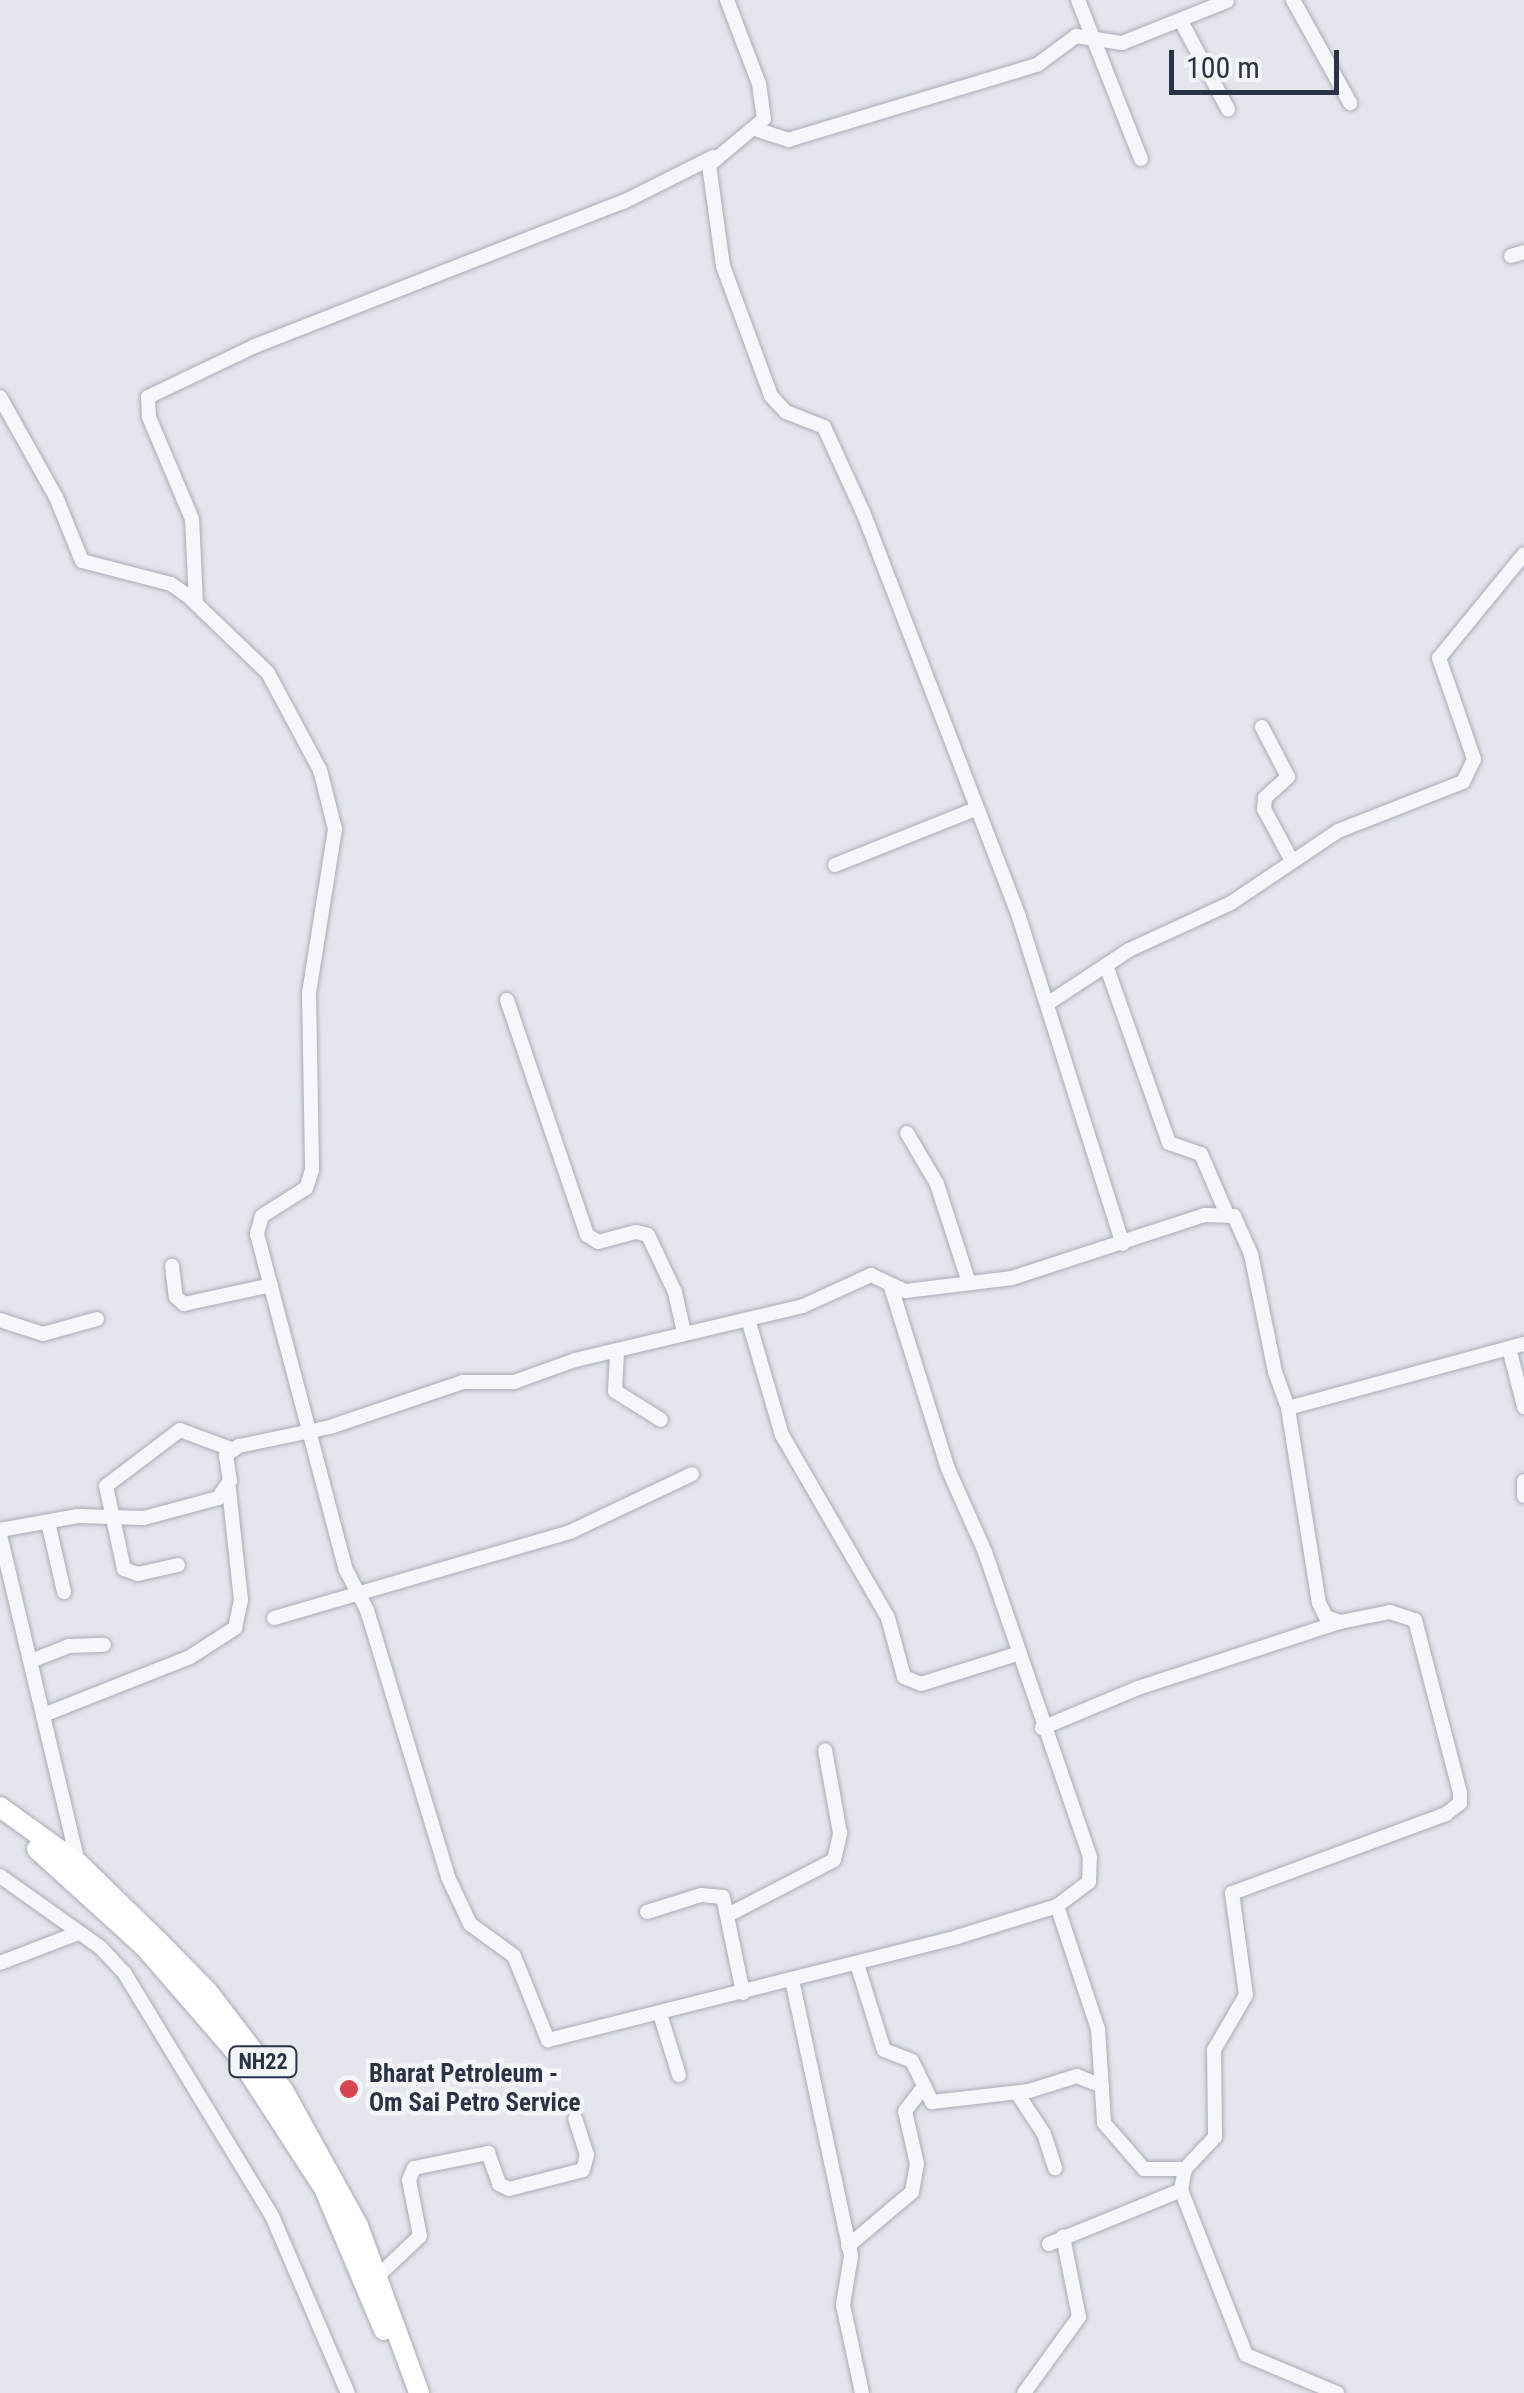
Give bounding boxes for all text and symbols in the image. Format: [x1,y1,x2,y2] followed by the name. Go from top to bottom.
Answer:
[1174,30,1344,92] scale bar
[1186,50,1260,85] text: 100 m
[228,2045,298,2079] road number: NH22
[369,2060,580,2119] place label: Bharat Petroleum - Om Sai Petro Service
[338,2078,360,2100] marker: Bharat Petroleum - Om Sai Petro Service

